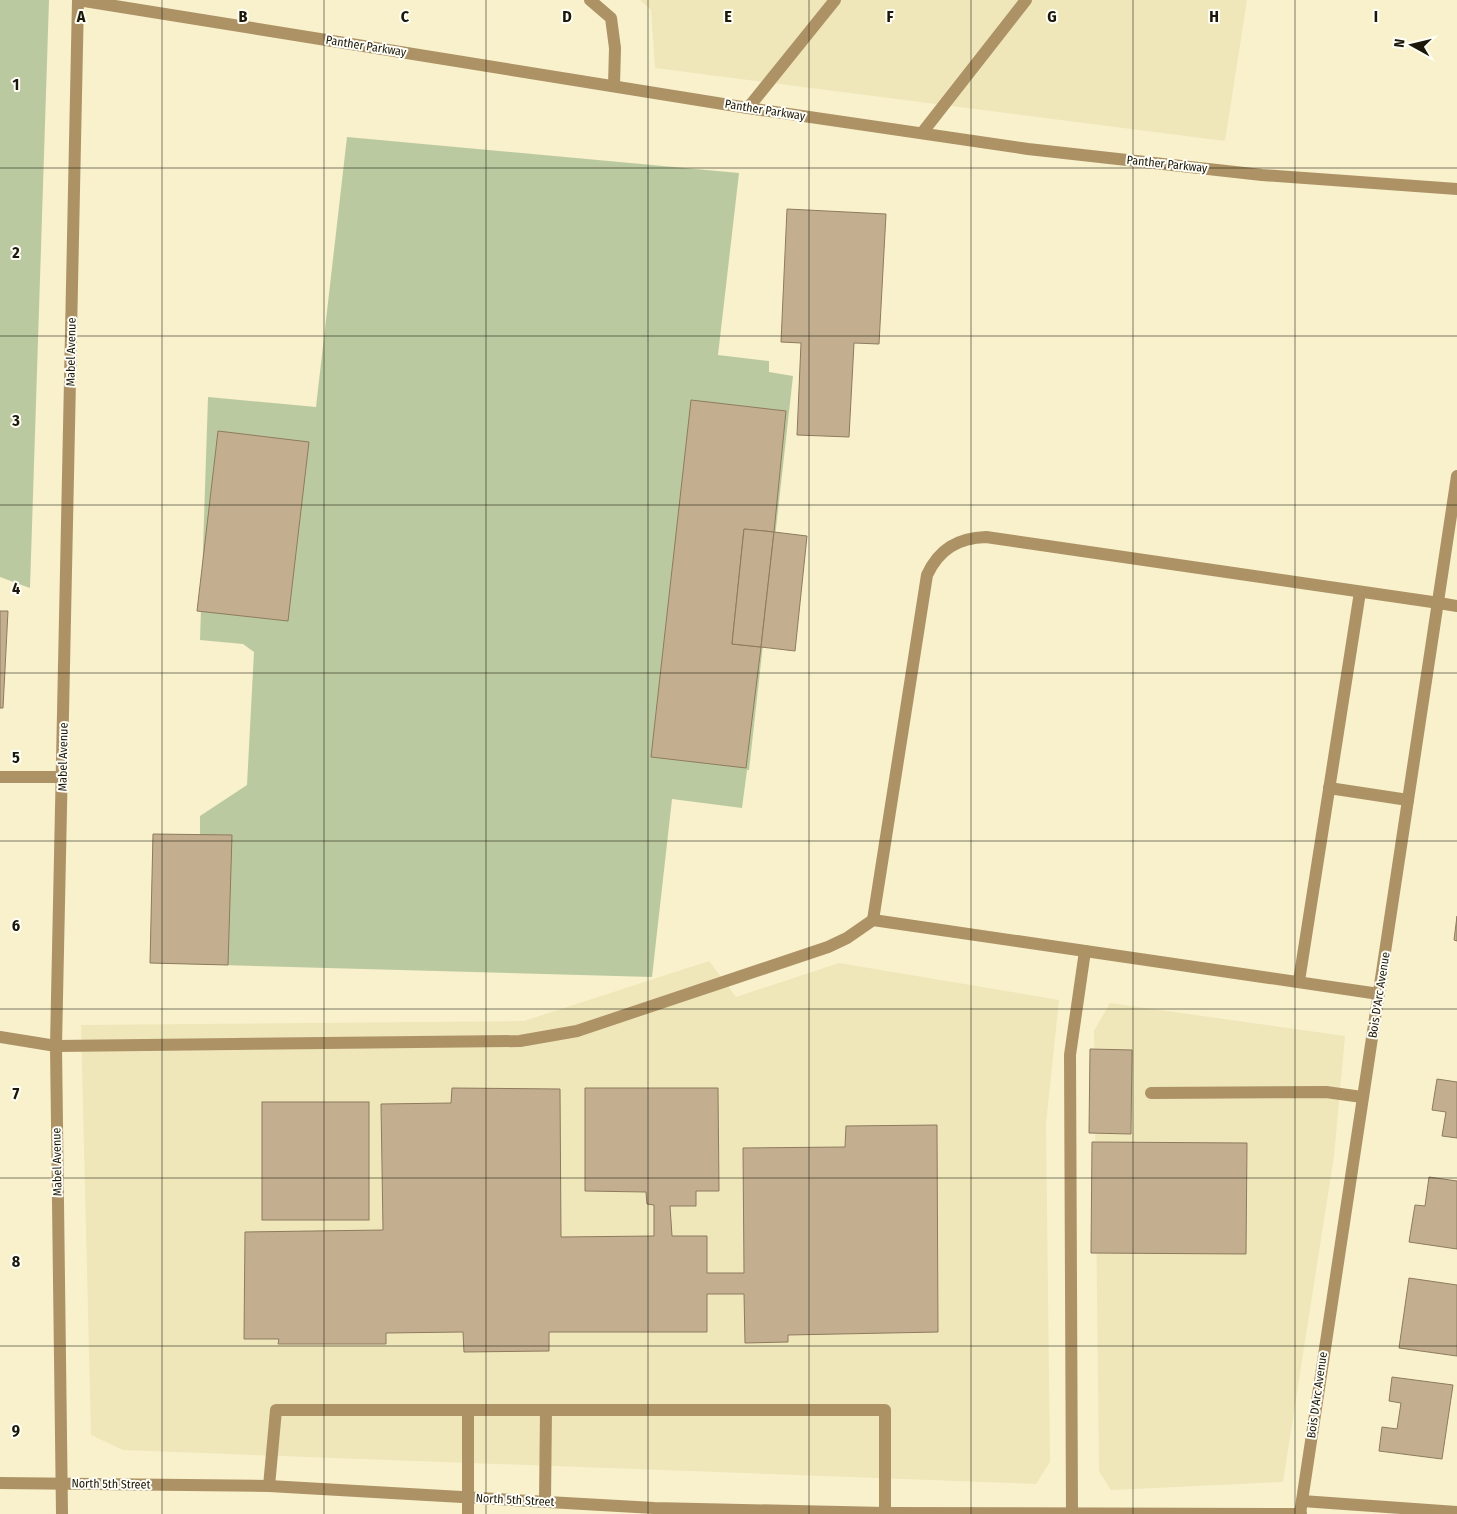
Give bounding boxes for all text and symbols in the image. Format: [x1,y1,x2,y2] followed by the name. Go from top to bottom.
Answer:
[76,7,86,26] text: A
[239,7,248,26] text: B
[401,7,410,26] text: C
[562,7,572,26] text: D
[724,7,732,26] text: E
[886,7,894,26] text: F
[1047,7,1057,26] text: G
[1209,7,1219,26] text: H
[1374,7,1378,26] text: I
[1387,20,1437,70] north arrow
[325,33,408,59] street label: Panther Parkway
[1391,38,1409,49] text: N
[13,75,19,94] text: 1
[724,97,807,123] street label: Panther Parkway
[1126,153,1209,175] street label: Panther Parkway
[11,243,20,262] text: 2
[63,317,79,387] street label: Mabel Avenue
[11,411,20,430] text: 3
[12,579,20,598] text: 4
[55,722,71,792] street label: Mabel Avenue
[12,748,20,767] text: 5
[12,916,20,935] text: 6
[1365,951,1393,1039] street label: Bois D'Arc Avenue
[13,1084,20,1103] text: 7
[49,1127,65,1197] street label: Mabel Avenue
[12,1252,21,1271] text: 8
[1304,1351,1330,1439] street label: Bois D'Arc Avenue
[12,1421,20,1440] text: 9
[71,1476,151,1492] street label: North 5th Street
[475,1491,555,1509] street label: North 5th Street

